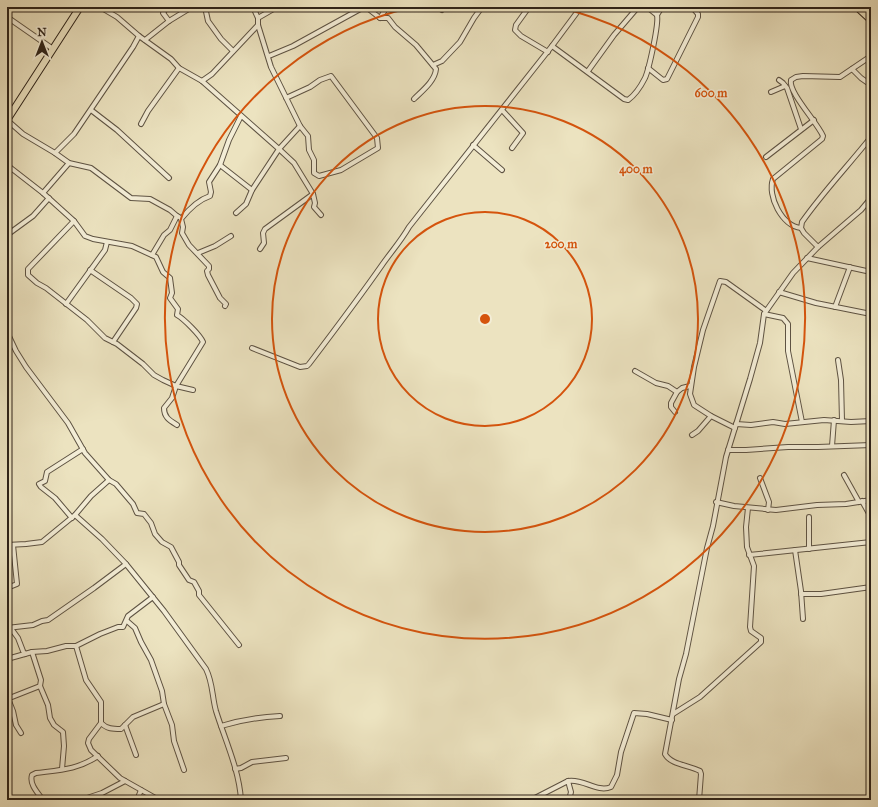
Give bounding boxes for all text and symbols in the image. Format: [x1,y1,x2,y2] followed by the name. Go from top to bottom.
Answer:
[22,22,62,62] north arrow
[37,26,47,39] text: N
[695,86,728,100] text: 600 m
[619,162,654,177] text: 400 m
[545,237,578,251] text: 200 m
[478,312,492,326] centre of rings

